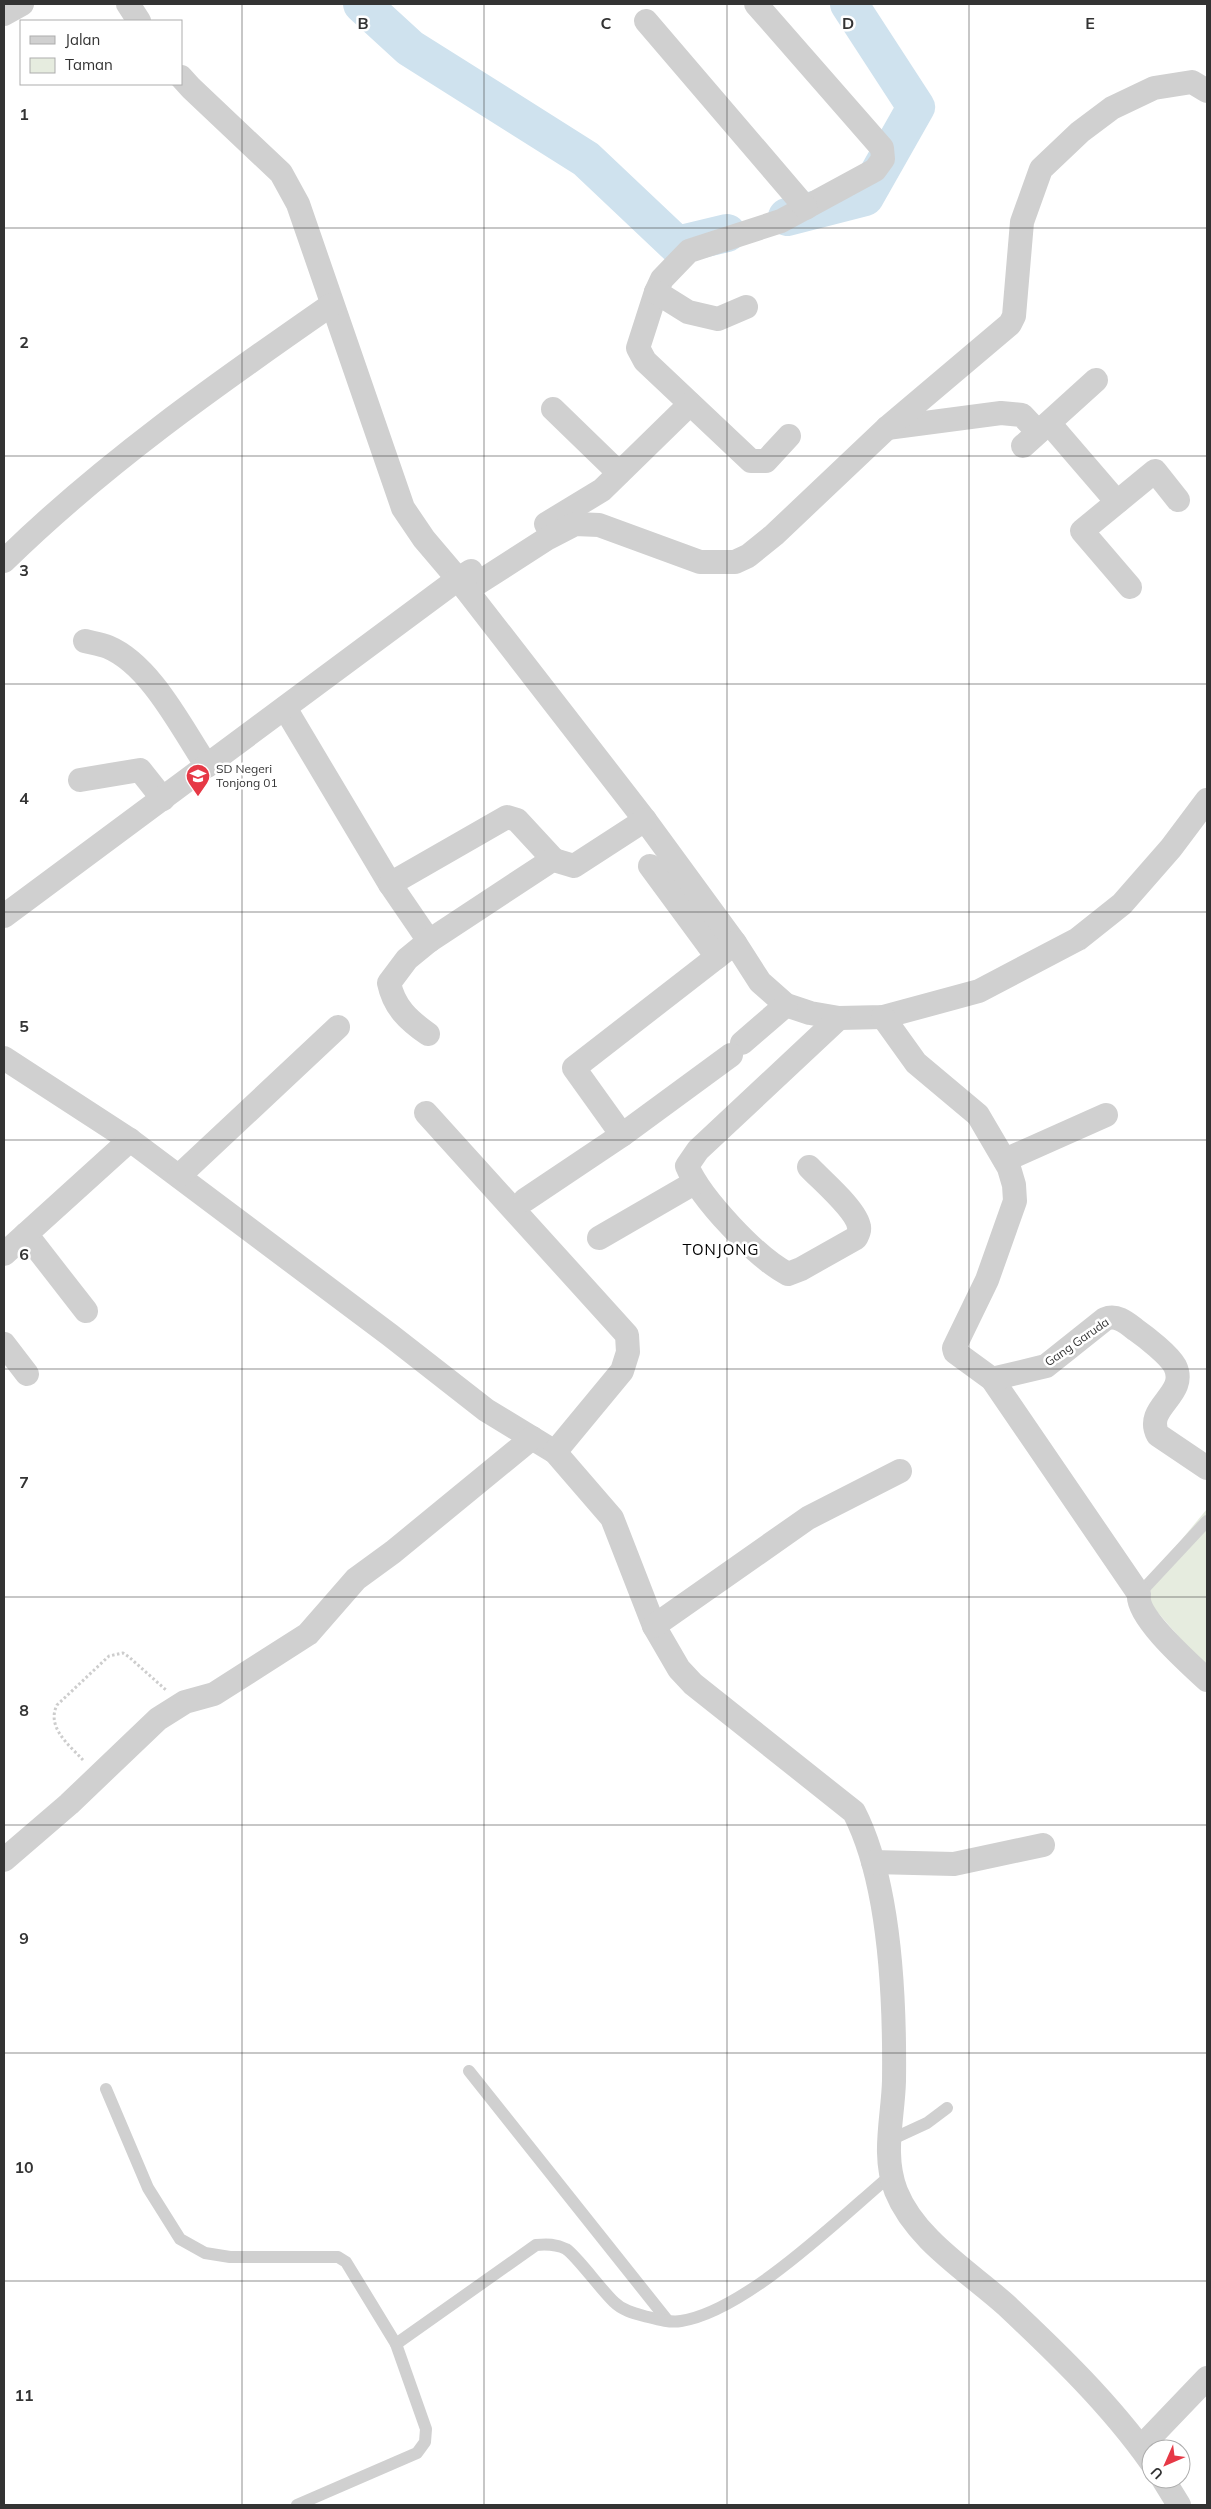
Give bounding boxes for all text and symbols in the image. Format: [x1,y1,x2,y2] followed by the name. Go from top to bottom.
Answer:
[357,13,369,33] text: B
[601,13,612,33] text: C
[842,13,854,33] text: D
[1085,13,1095,33] text: E
[20,20,182,85] legend
[65,30,100,49] text: Jalan
[65,55,113,74] text: Taman
[19,104,29,124] text: 1
[19,332,29,352] text: 2
[19,560,29,580] text: 3
[216,761,278,790] place label: SD Negeri Tonjong 01
[185,763,211,797] school or university icon: SD Negeri Tonjong 01
[19,788,29,808] text: 4
[19,1016,29,1036] text: 5
[683,1240,759,1259] district label: TONJONG
[19,1244,29,1264] text: 6
[1042,1314,1112,1369] street label: Gang Garuda
[19,1472,29,1492] text: 7
[19,1700,29,1720] text: 8
[19,1928,29,1948] text: 9
[14,2157,34,2177] text: 10
[14,2385,34,2405] text: 11
[1141,2439,1191,2489] north arrow
[1147,2463,1167,2483] text: U

